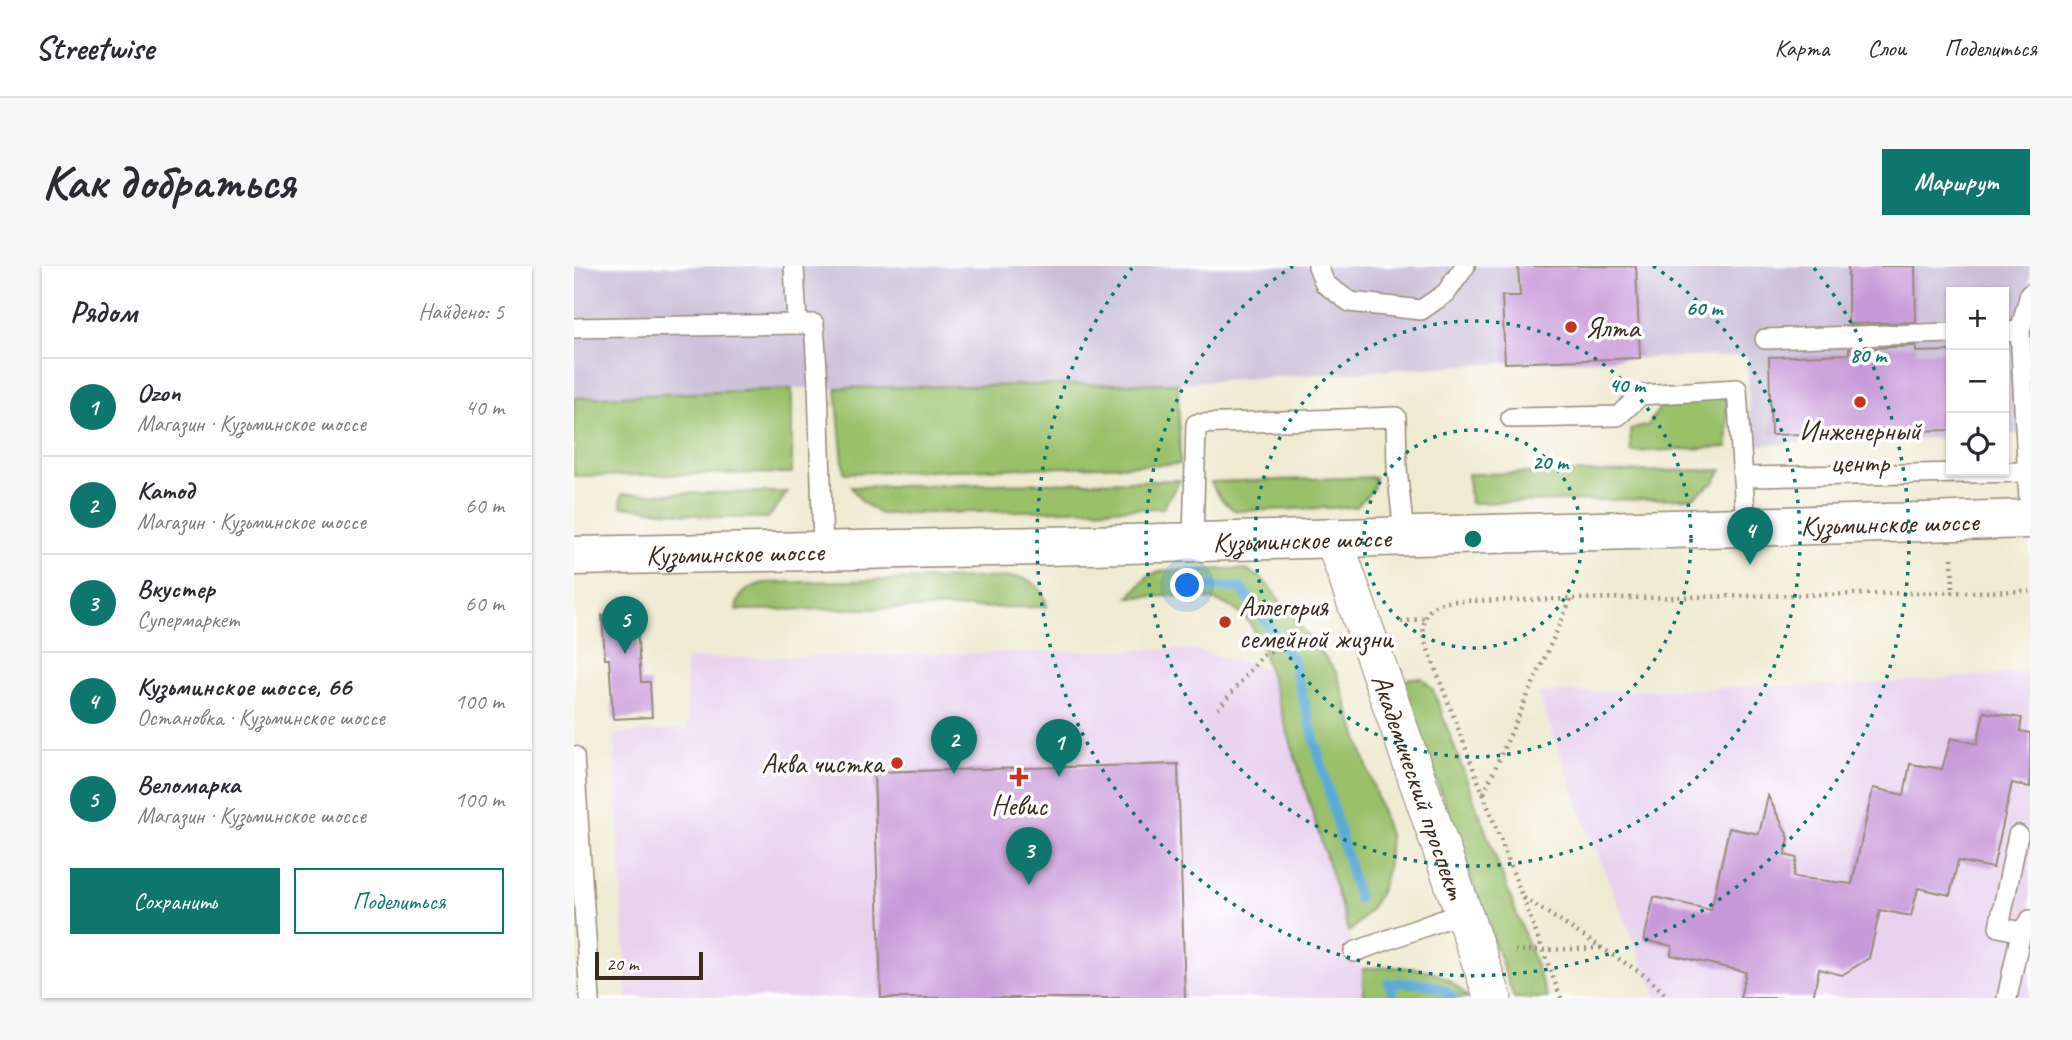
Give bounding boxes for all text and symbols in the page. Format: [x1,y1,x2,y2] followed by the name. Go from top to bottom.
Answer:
[35,27,154,69] text: Streetwise
[1775,33,1829,63] text: Карта
[1867,33,1906,63] text: Слои
[1944,33,2037,63] text: Поделиться
[1882,149,2030,215] button: Маршрут
[42,151,295,213] text: Как добраться
[1946,287,2009,476] map controls
[1946,287,2009,350] button: +
[70,293,137,331] text: Рядом
[1686,295,1724,321] text: 60 m
[418,297,504,326] text: Найдено: 5
[1585,310,1641,345] place label: Ялта
[1563,319,1579,335] marker: Ялта
[1850,342,1888,368] text: 80 m
[1946,350,2009,413] button: −
[1609,372,1647,398] text: 40 m
[137,376,180,409] text: Ozon
[88,393,98,422] text: 1
[465,393,504,422] text: 40 m
[1852,394,1868,410] marker: Инженерный центр
[137,409,366,438] text: Магазин · Кузьминское шоссе
[1799,413,1922,480] place label: Инженерный центр
[1946,413,2009,476] button: locate
[1532,449,1570,475] text: 20 m
[137,474,194,507] text: Катод
[88,491,98,520] text: 2
[465,491,504,520] text: 60 m
[1800,503,1981,543] street label: Кузьминское шоссе
[137,507,366,536] text: Магазин · Кузьминское шоссе
[1727,507,1773,565] pin: 4
[1212,519,1393,560] street label: Кузьминское шоссе
[1461,527,1485,551] centre of rings
[646,533,826,573] street label: Кузьминское шоссе
[1170,568,1204,602] your location
[137,572,215,605] text: Вкустер
[88,589,98,618] text: 3
[465,589,504,618] text: 60 m
[1239,589,1394,656] place label: Аллегория семейной жизни
[602,596,648,654] pin: 5
[137,605,240,634] text: Супермаркет
[1217,614,1233,630] marker: Аллегория семейной жизни
[1364,669,1475,905] street label: Академический проспект
[137,670,351,703] text: Кузьминское шоссе, 66
[88,687,98,716] text: 4
[455,687,504,716] text: 100 m
[137,703,385,732] text: Остановка · Кузьминское шоссе
[931,716,977,774] pin: 2
[1036,719,1082,777] pin: 1
[762,746,886,781] place label: Аква чистка
[889,755,905,771] marker: Аква чистка
[137,768,240,801] text: Веломарка
[1011,769,1027,785] marker: Невис
[88,785,98,814] text: 5
[455,785,504,814] text: 100 m
[991,788,1048,823] place label: Невис
[137,801,366,830] text: Магазин · Кузьминское шоссе
[1006,827,1052,885] pin: 3
[70,868,280,934] button: Сохранить
[294,868,504,934] button: Поделиться
[595,949,704,981] scale bar
[606,952,638,976] text: 20 m

